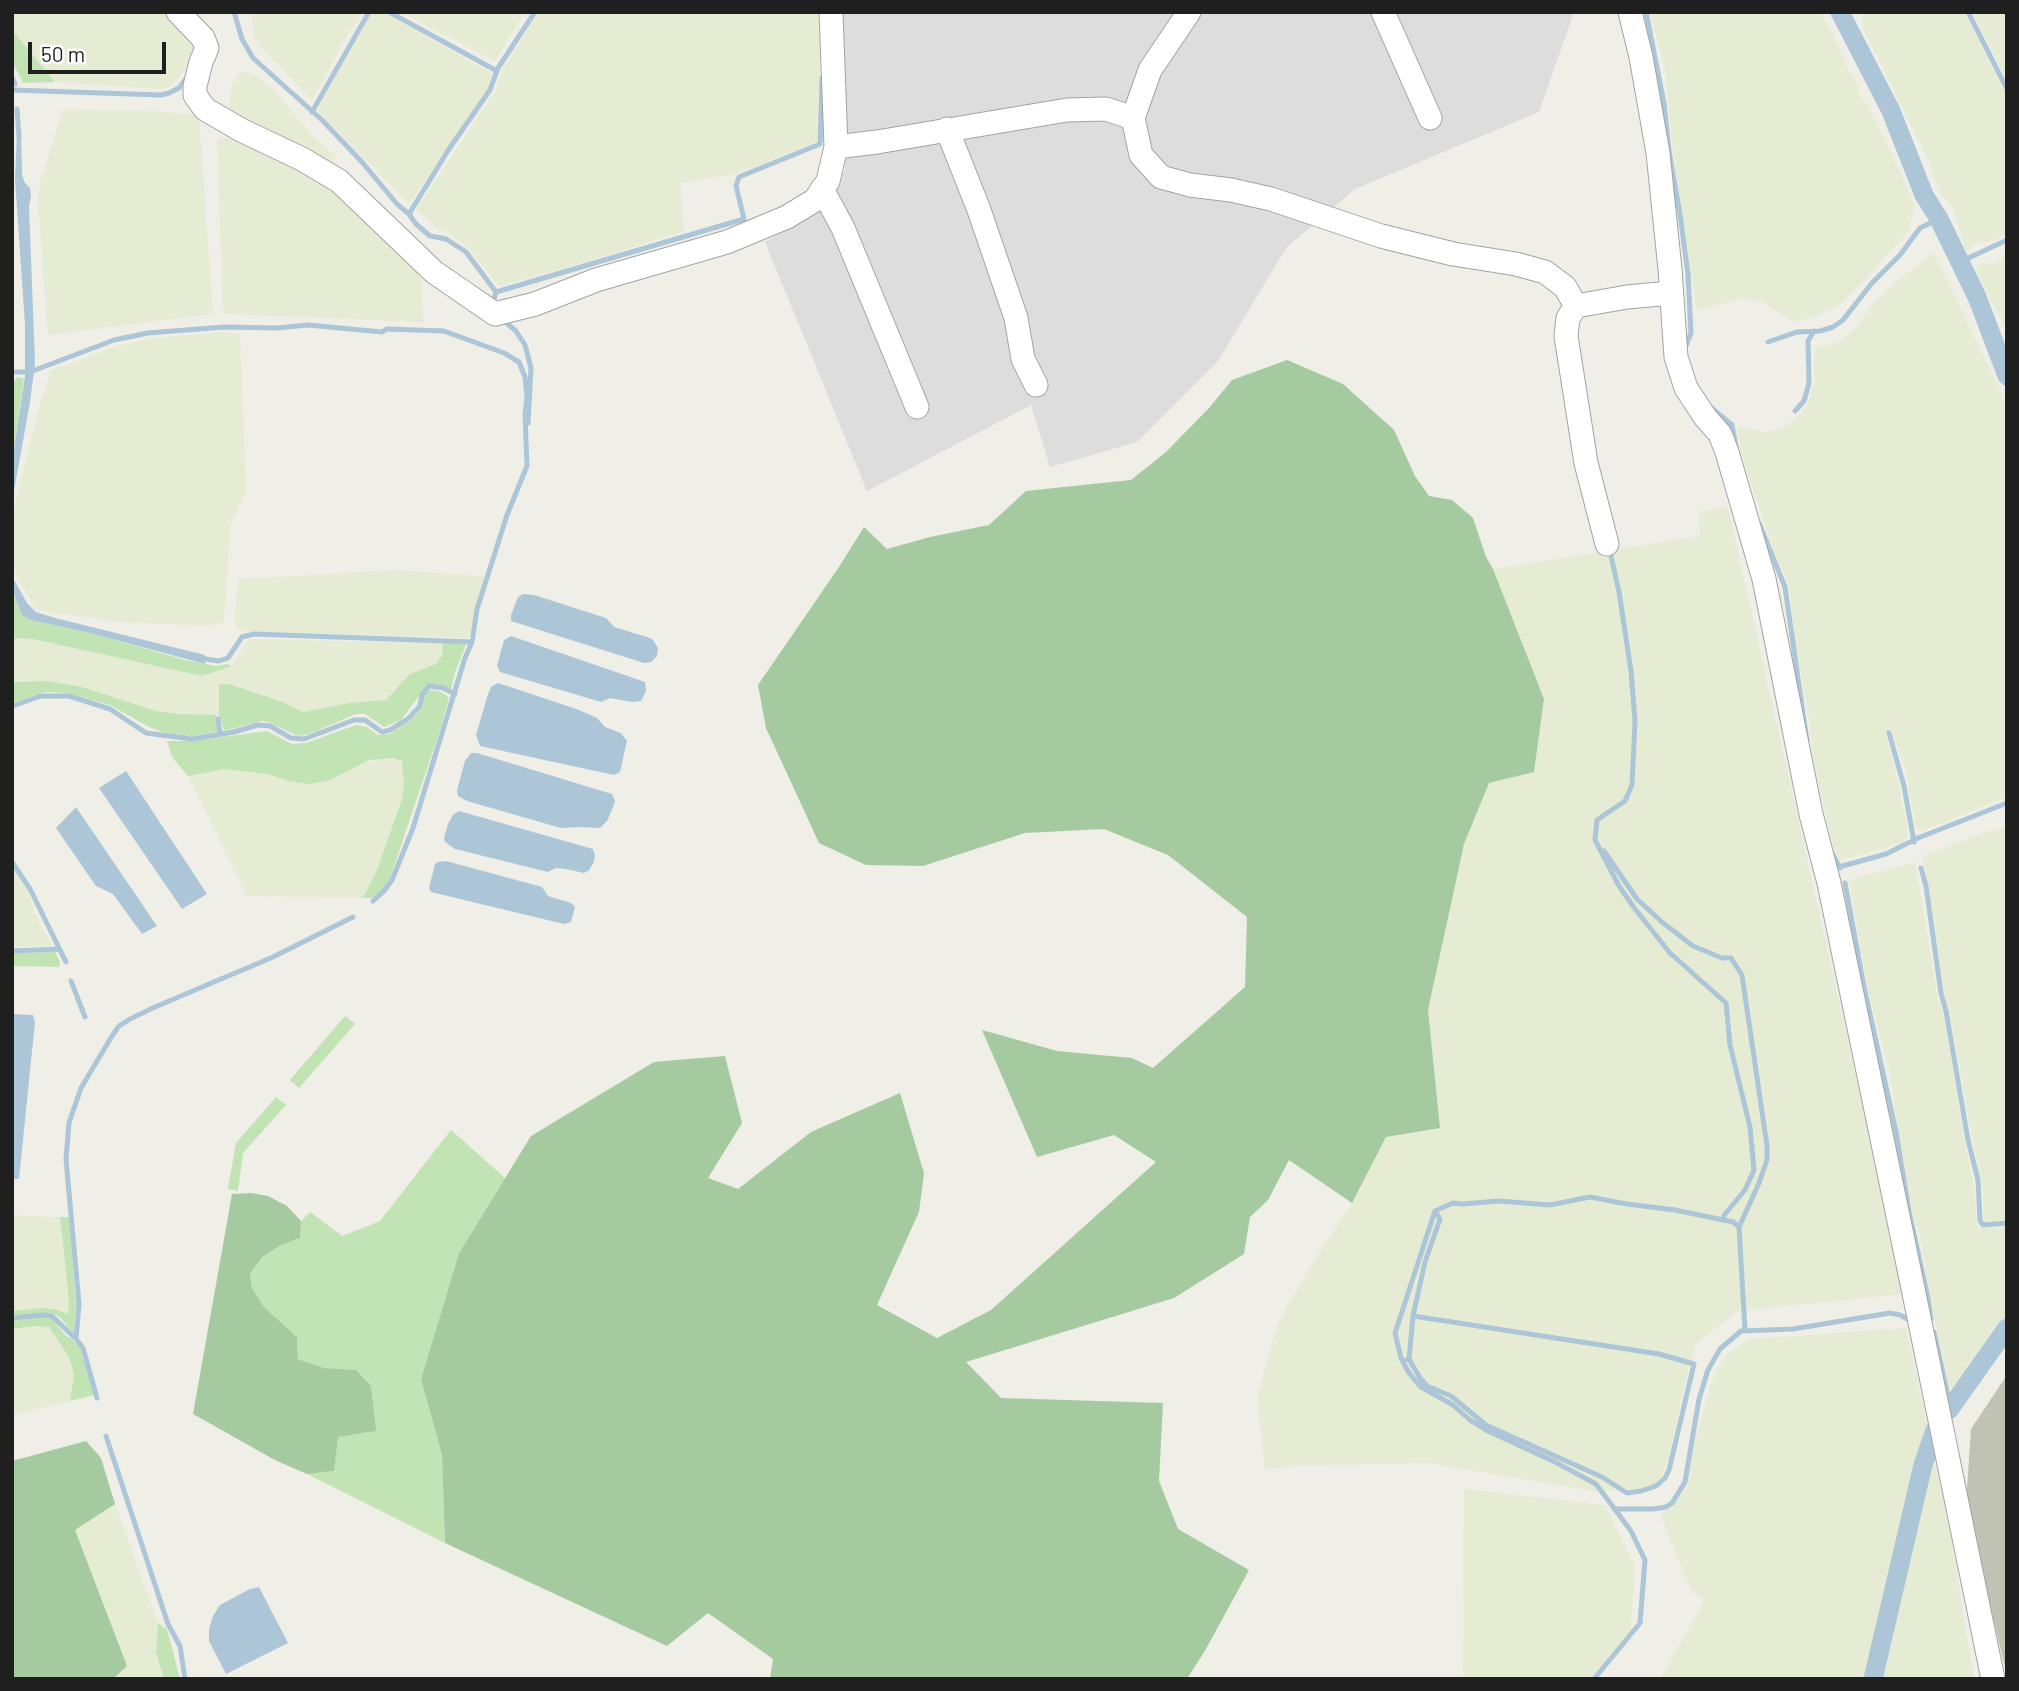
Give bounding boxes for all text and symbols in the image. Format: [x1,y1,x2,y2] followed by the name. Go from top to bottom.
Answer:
[32,28,170,72] scale bar
[41,41,85,66] text: 50 m

